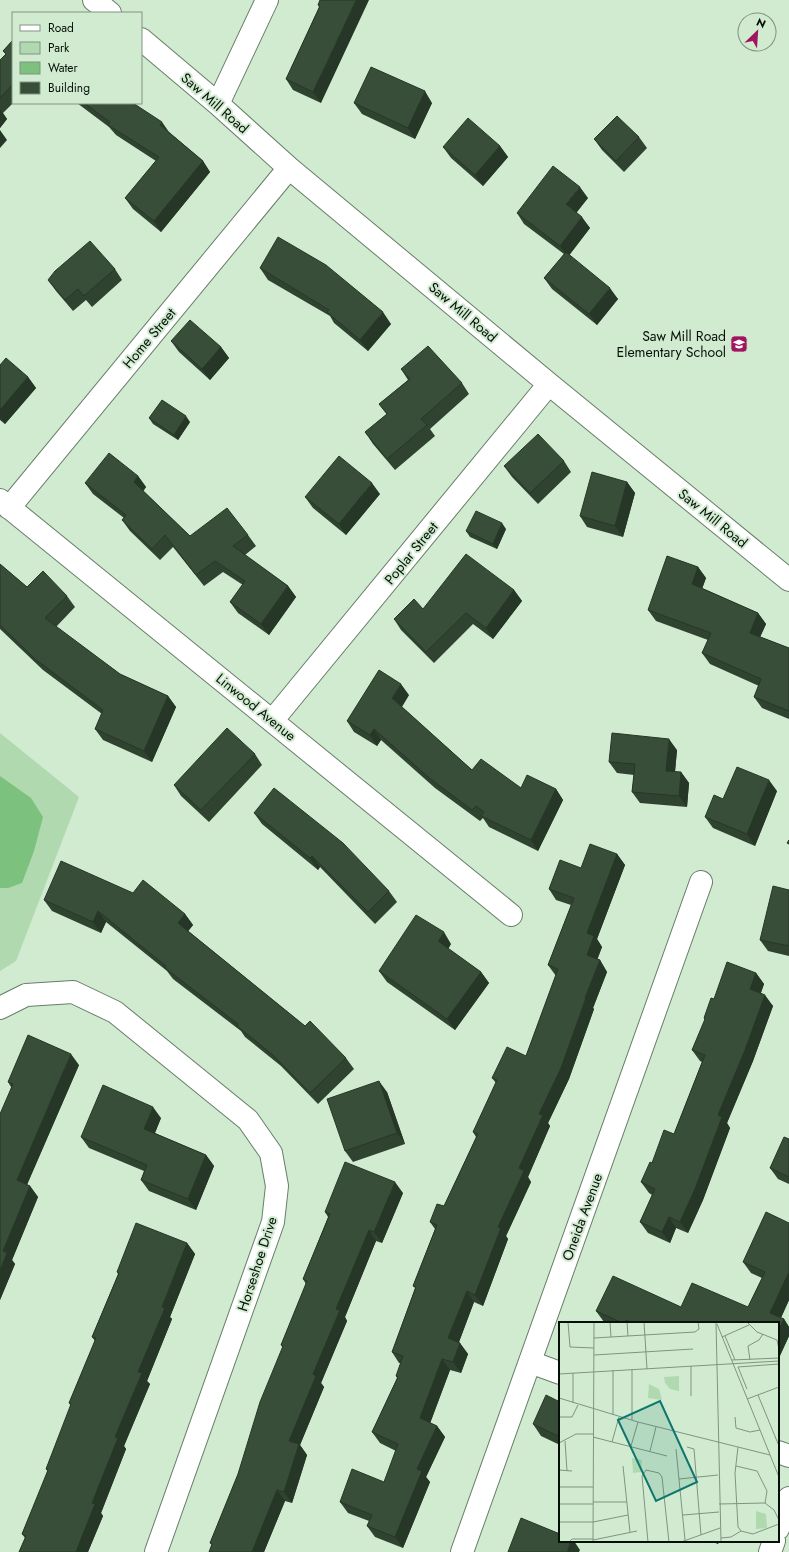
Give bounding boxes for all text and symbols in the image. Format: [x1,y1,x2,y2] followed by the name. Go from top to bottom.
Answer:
[12,12,142,104] legend
[737,12,777,52] north arrow
[754,14,769,32] text: N
[48,19,74,37] text: Road
[48,39,70,57] text: Park
[48,59,79,77] text: Water
[177,68,253,138] street label: Saw Mill Road
[48,79,90,97] text: Building
[424,277,502,347] street label: Saw Mill Road
[118,303,181,373] street label: Home Street
[616,326,726,362] place label: Saw Mill Road Elementary School
[729,334,749,354] school or university icon: Saw Mill Road Elementary School
[674,484,752,552] street label: Saw Mill Road
[380,517,443,589] street label: Poplar Street
[212,669,300,745] street label: Linwood Avenue
[557,1170,607,1264] street label: Oneida Avenue
[232,1214,282,1314] street label: Horseshoe Drive
[559,1322,779,1542] inset map

